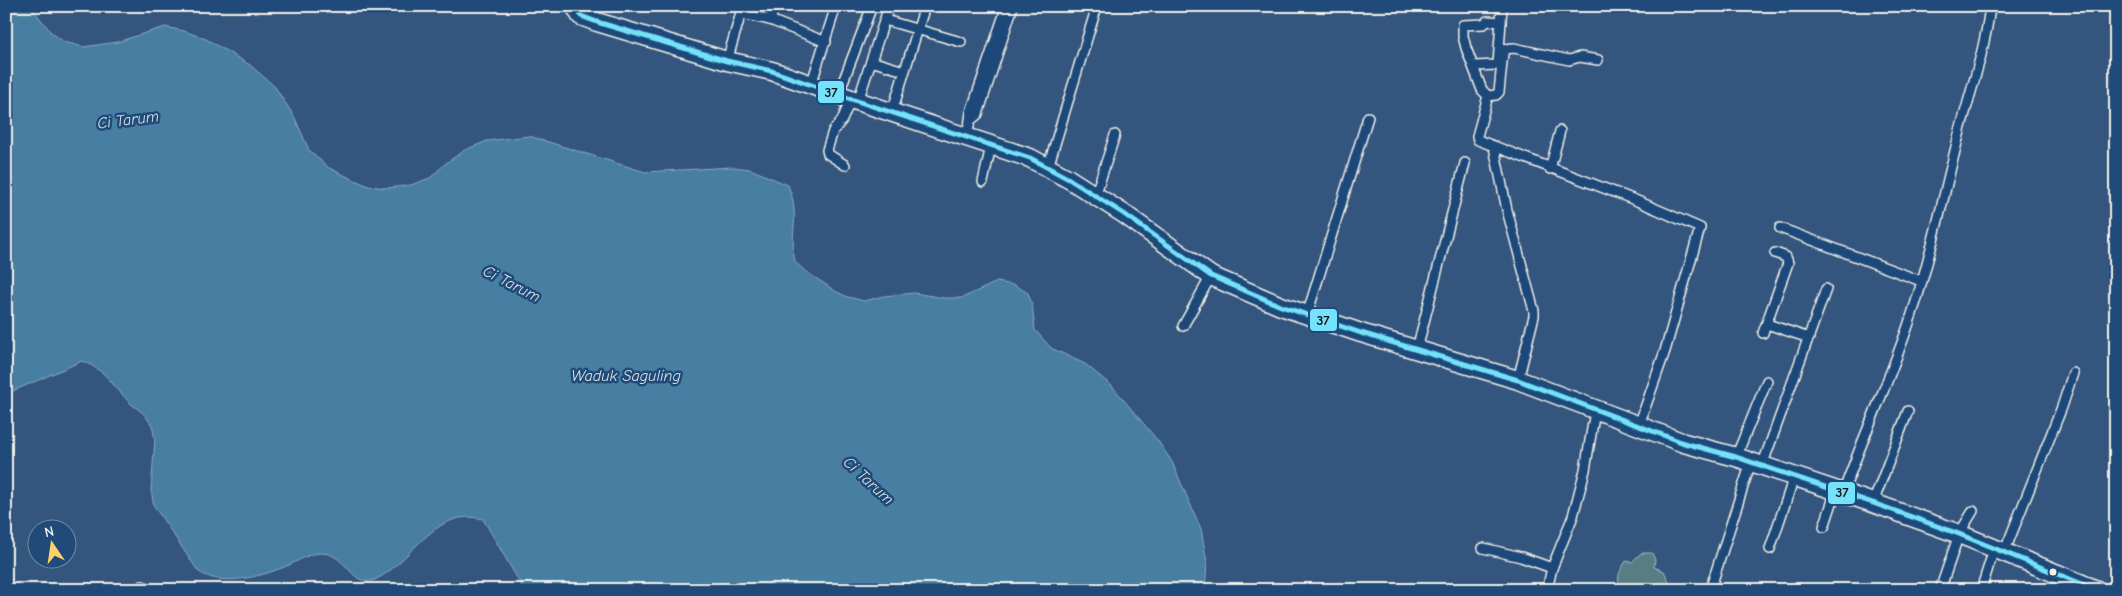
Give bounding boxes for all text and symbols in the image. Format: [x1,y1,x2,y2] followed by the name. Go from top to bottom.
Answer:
[817,80,845,104] line badge: 37
[824,84,838,101] text: 37
[96,107,160,133] water label: Ci Tarum
[480,262,543,306] water label: Ci Tarum
[1309,308,1338,332] line badge: 37
[1316,312,1330,329] text: 37
[571,367,681,385] water label: Waduk Saguling
[840,453,897,508] water label: Ci Tarum
[1827,481,1856,505] line badge: 37
[1835,484,1849,501] text: 37
[28,518,78,568] north arrow
[43,523,56,541] text: N
[2048,567,2058,577] unlabelled marker

